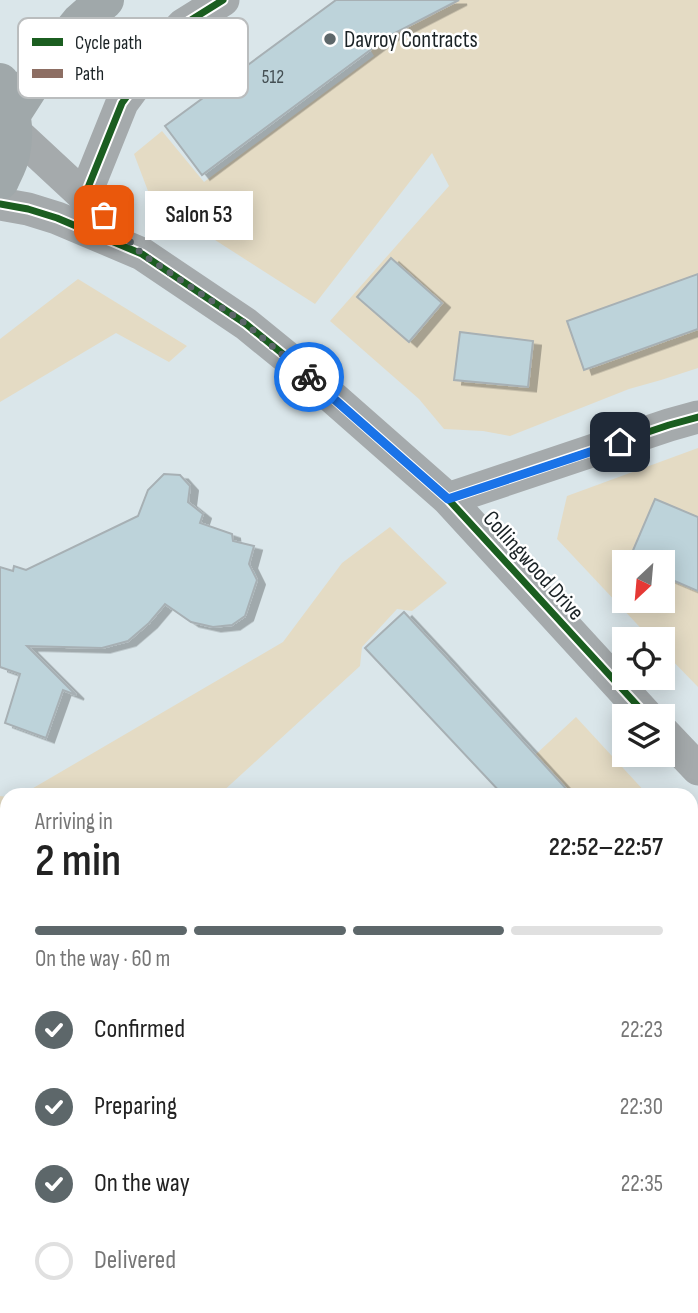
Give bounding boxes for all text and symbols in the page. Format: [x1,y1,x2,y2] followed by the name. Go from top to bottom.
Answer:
[18,18,248,98] legend
[344,26,478,54] place label: Davroy Contracts
[322,31,338,47] marker: Davroy Contracts
[75,32,142,55] text: Cycle path
[75,63,104,86] text: Path
[262,66,284,89] house number: 512
[74,185,134,245] pin
[146,190,255,240] callout: Salon 53
[85,196,123,234] icon: bag
[165,201,233,229] text: Salon 53
[274,342,344,412] courier
[290,358,328,396] icon: bike
[590,412,650,472] pin
[601,423,639,461] icon: home
[477,505,590,626] street label: Collingwood Drive
[612,550,676,612] north arrow
[612,550,675,767] map controls
[612,627,675,690] button: locate
[612,704,675,767] button: layers
[35,808,113,836] text: Arriving in
[549,832,663,863] text: 22:52–22:57
[35,834,121,889] text: 2 min
[35,945,170,973] text: On the way · 60 m
[35,1011,73,1049] icon: check
[94,1014,185,1045] text: Confirmed
[621,1016,663,1044] text: 22:23
[35,1088,73,1126] icon: check
[94,1091,177,1122] text: Preparing
[620,1093,663,1121] text: 22:30
[35,1165,73,1203] icon: check
[94,1168,190,1199] text: On the way
[621,1170,663,1198] text: 22:35
[94,1245,176,1276] text: Delivered

